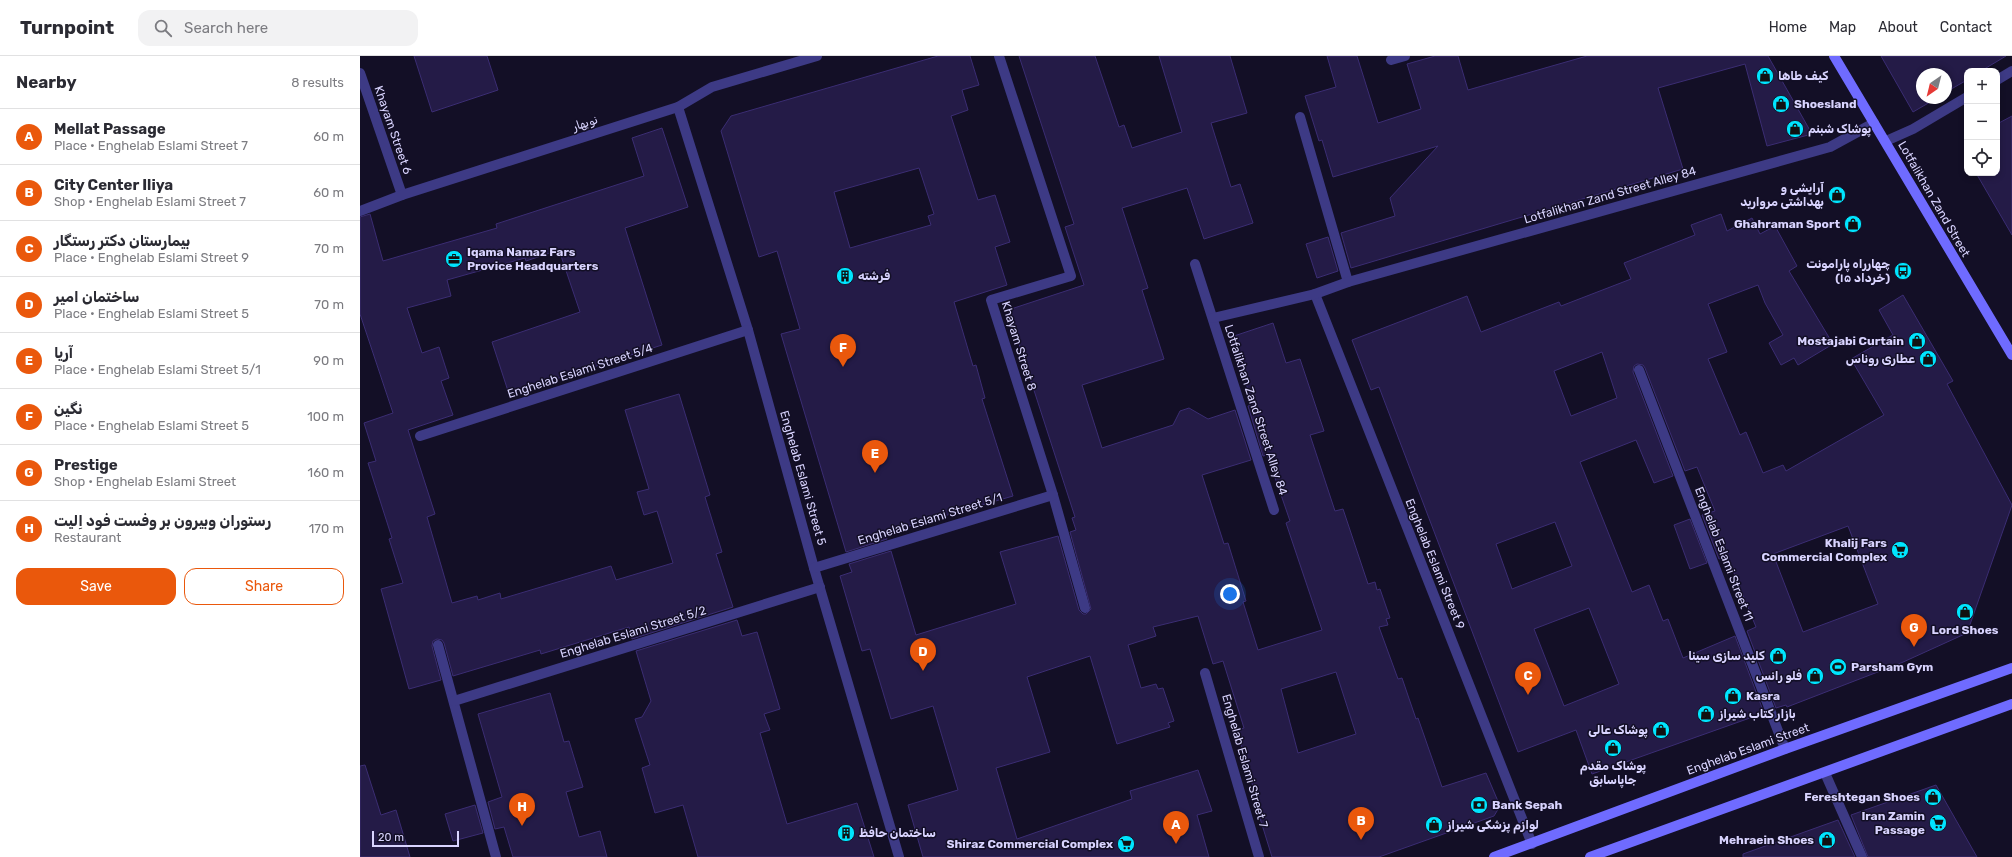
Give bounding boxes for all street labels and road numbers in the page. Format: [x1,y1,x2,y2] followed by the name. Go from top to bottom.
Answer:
[371,84,415,176] street label: Khayam Street 6
[570,112,600,135] street label: نوبهار
[1895,139,1973,260] street label: Lotfalikhan Zand Street
[1522,164,1698,226] street label: Lotfalikhan Zand Street Alley 84
[999,300,1039,392] street label: Khayam Street 8
[1222,323,1290,498] street label: Lotfalikhan Zand Street Alley 84
[506,341,655,401] street label: Enghelab Eslami Street 5/4
[777,409,829,547] street label: Enghelab Eslami Street 5
[1692,485,1756,623] street label: Enghelab Eslami Street 11
[856,490,1004,548] street label: Enghelab Eslami Street 5/1
[1402,497,1468,631] street label: Enghelab Eslami Street 9
[558,603,708,661] street label: Enghelab Eslami Street 5/2
[1219,692,1271,830] street label: Enghelab Eslami Street 7
[1685,720,1812,778] street label: Enghelab Eslami Street

